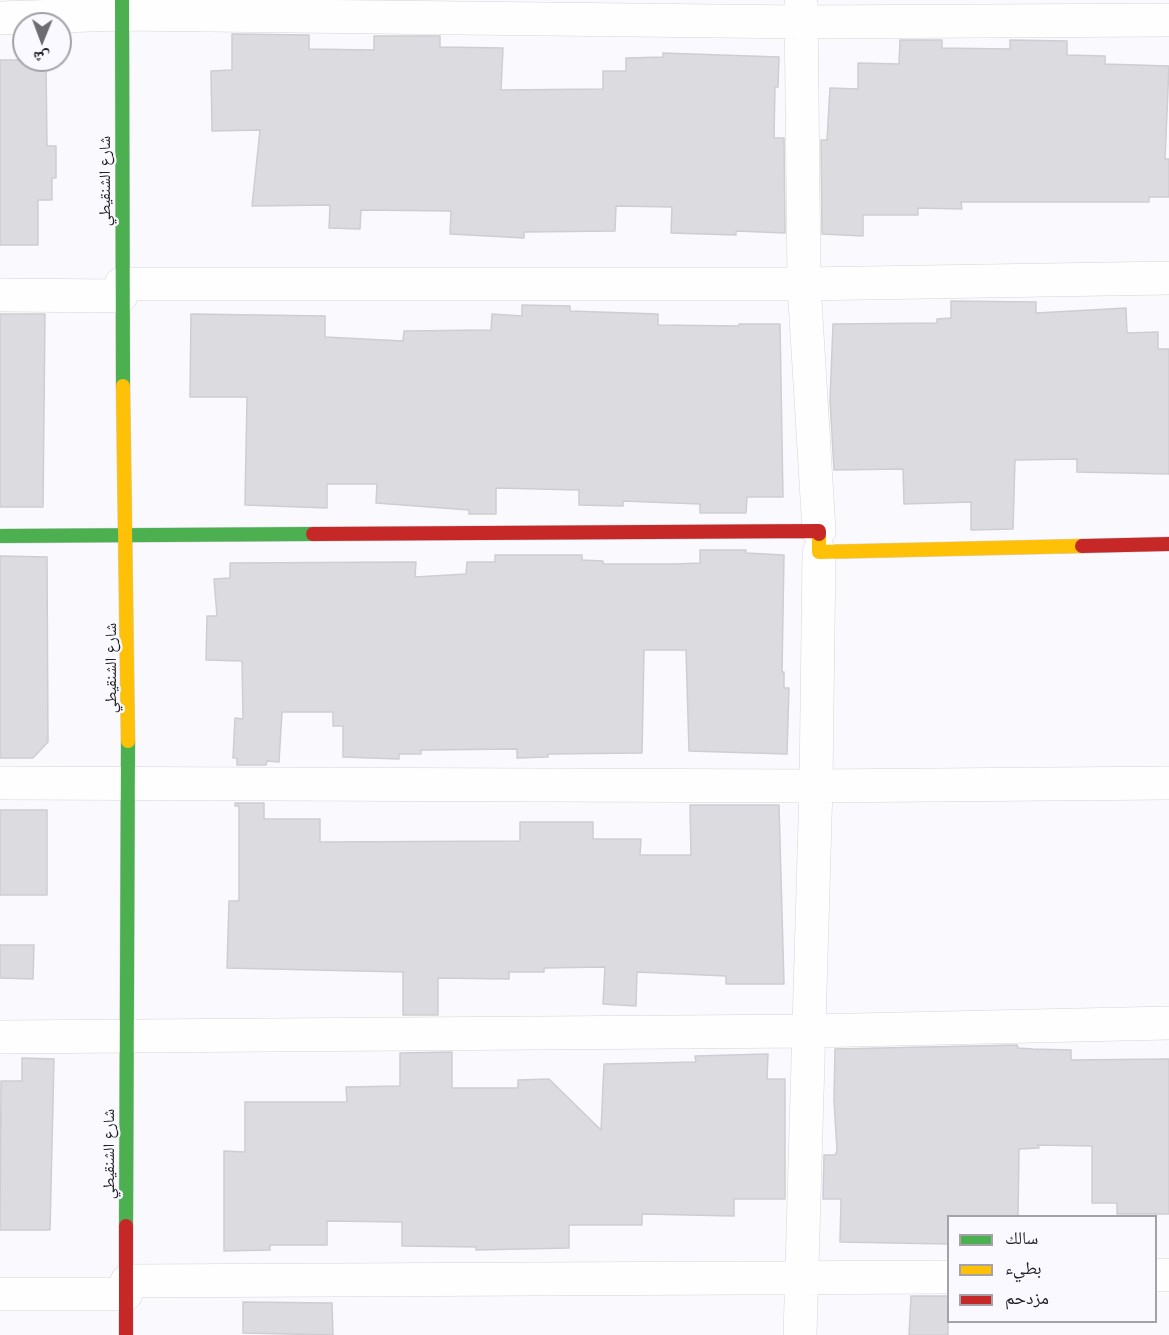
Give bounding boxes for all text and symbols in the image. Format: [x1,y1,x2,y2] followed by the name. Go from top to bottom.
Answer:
[12,12,72,72] north arrow
[33,48,50,68] text: ش
[95,136,115,226] street label: شارع الشنقيطي
[101,623,121,713] street label: شارع الشنقيطي
[99,1109,119,1199] street label: شارع الشنقيطي
[947,1215,1157,1323] legend
[1005,1227,1038,1249] text: سالك
[1005,1257,1042,1279] text: بطيء
[1005,1287,1049,1309] text: مزدحم

